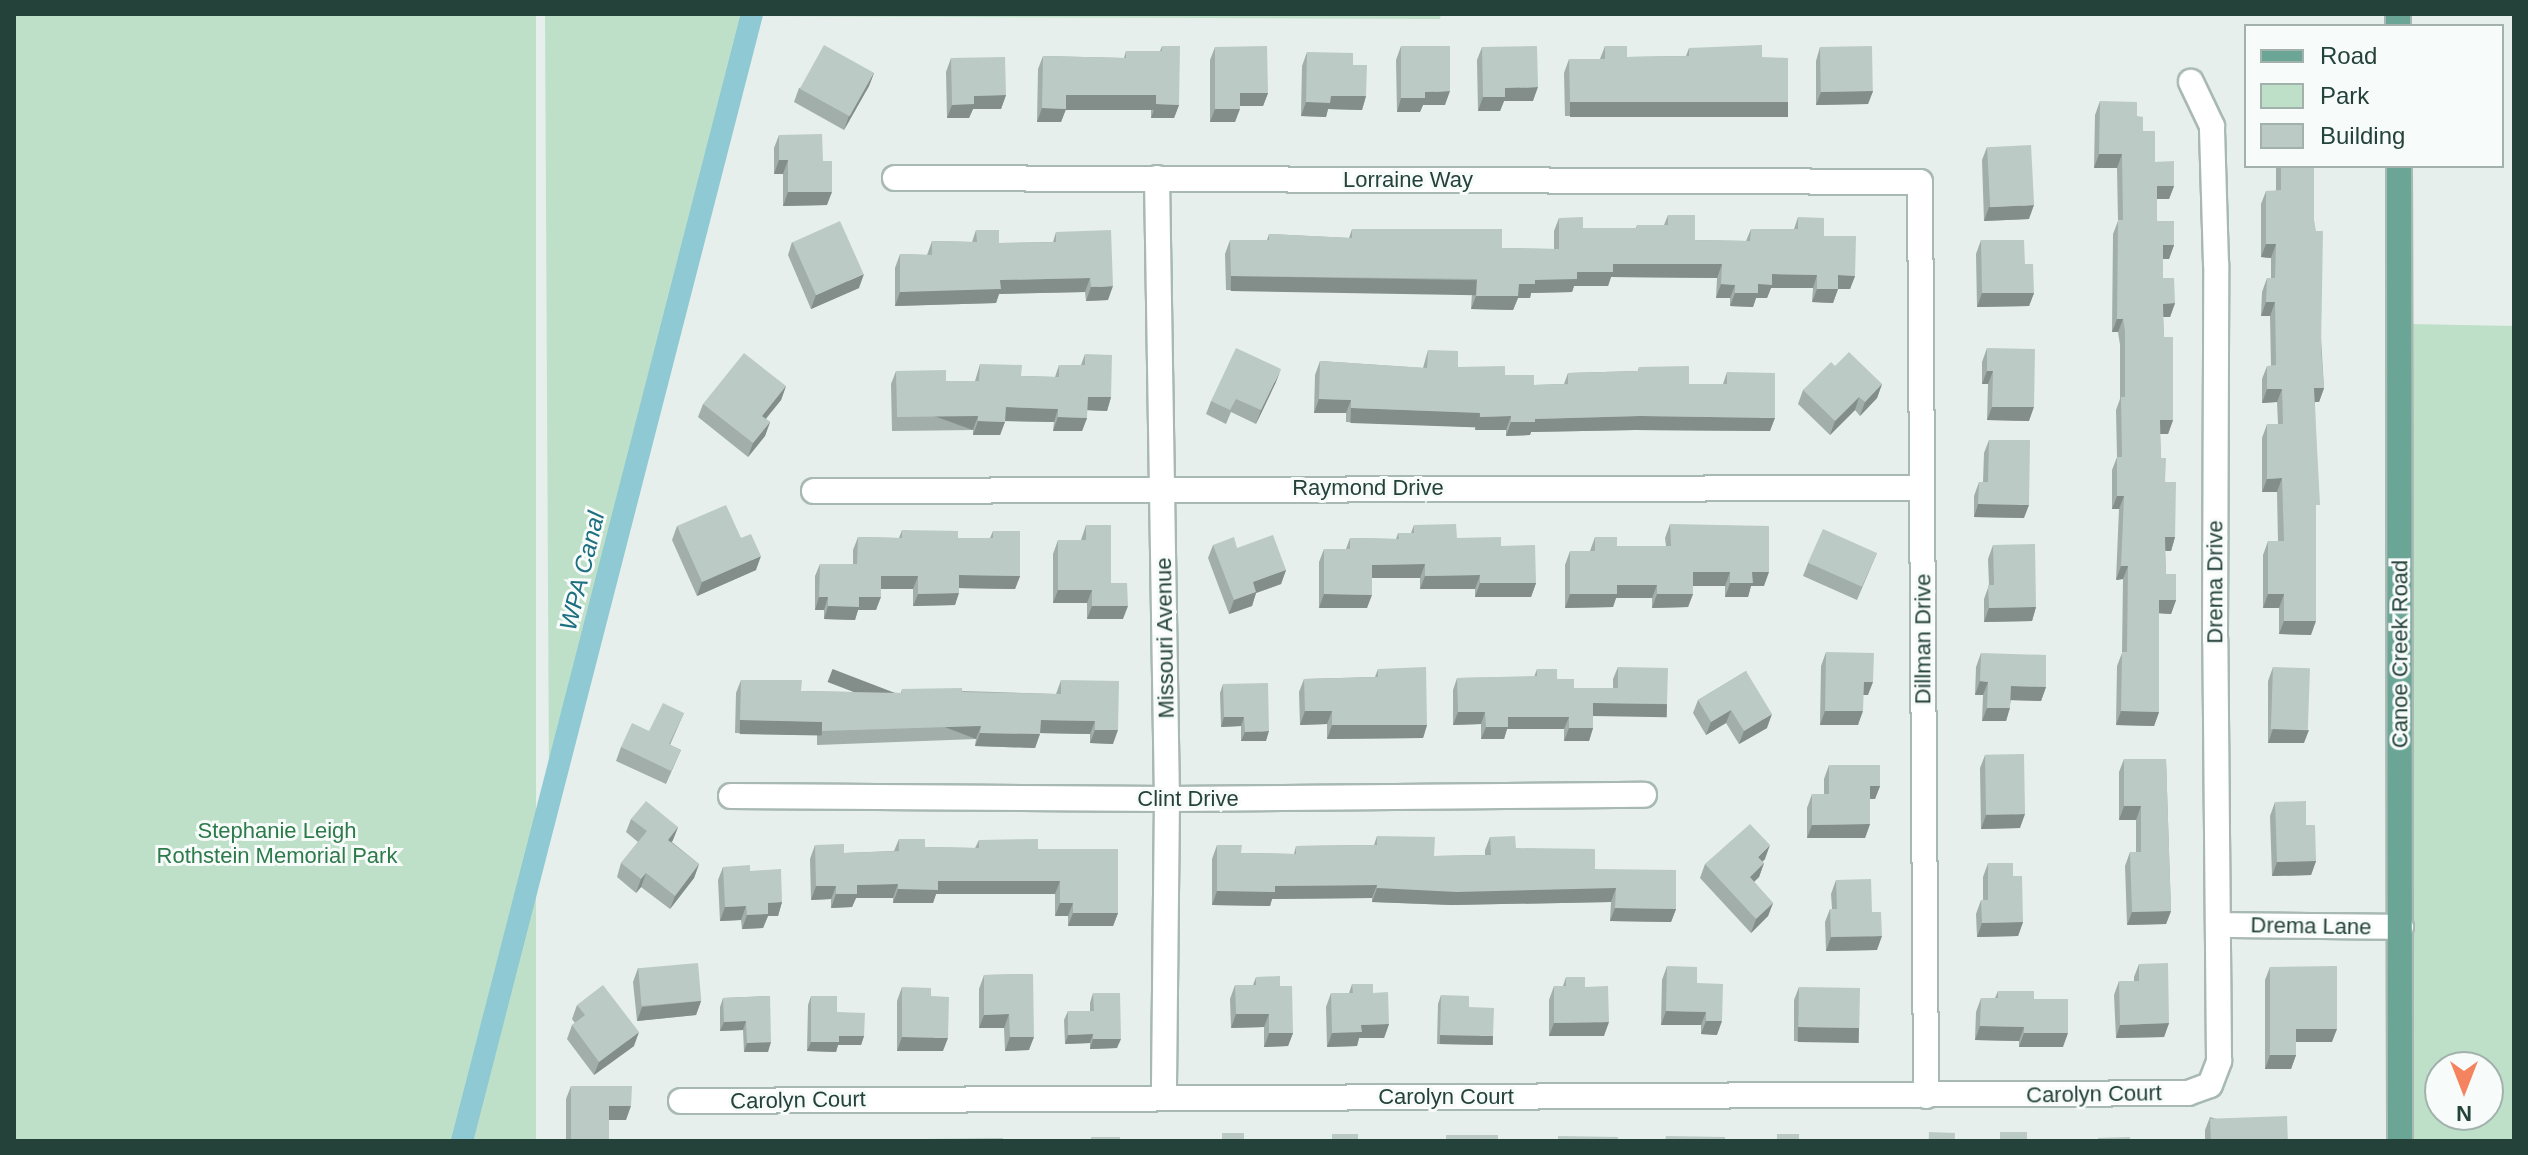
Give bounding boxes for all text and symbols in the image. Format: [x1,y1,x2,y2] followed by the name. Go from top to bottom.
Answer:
[2244,24,2504,168] legend
[2320,42,2377,69] text: Road
[2320,82,2369,109] text: Park
[2320,122,2405,149] text: Building
[1343,167,1473,193] street label: Lorraine Way
[1292,475,1444,501] street label: Raymond Drive
[553,508,611,634] water label: WPA Canal
[2202,520,2228,644] street label: Drema Drive
[1150,557,1180,719] street label: Missouri Avenue
[2387,560,2413,748] street label: Canoe Creek Road
[1910,574,1936,704] street label: Dillman Drive
[1137,786,1239,812] street label: Clint Drive
[157,817,397,868] park label: Stephanie Leigh Rothstein Memorial Park
[2250,912,2372,940] street label: Drema Lane
[2424,1051,2504,1131] north arrow
[2026,1080,2162,1108] street label: Carolyn Court
[1378,1084,1514,1110] street label: Carolyn Court
[730,1086,866,1114] street label: Carolyn Court
[2456,1101,2472,1126] text: N

